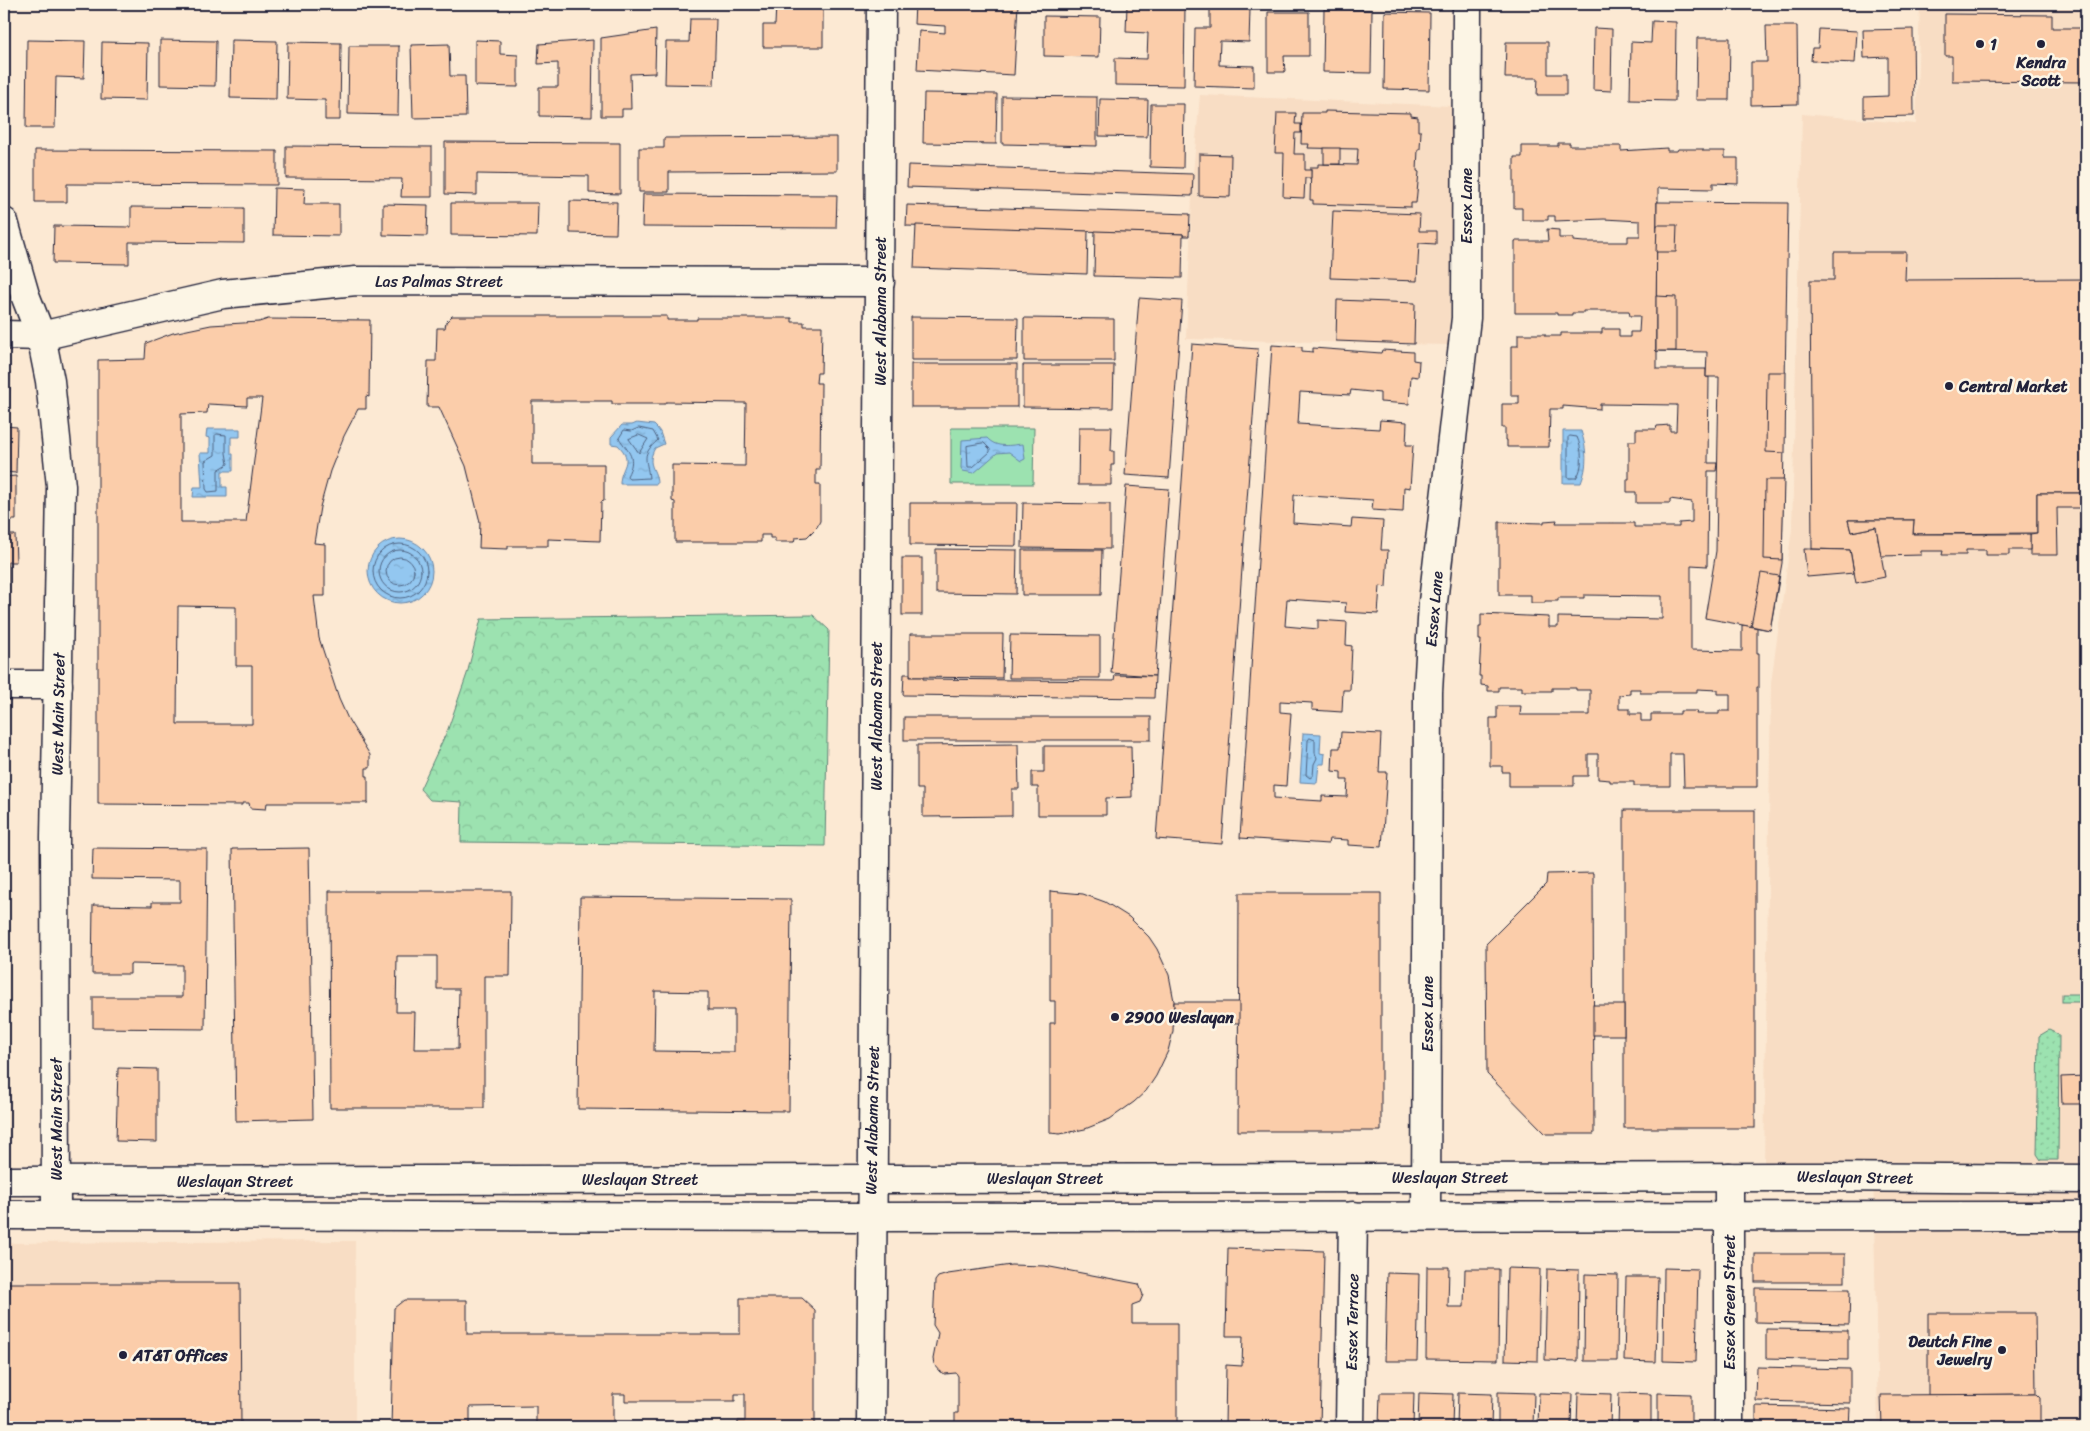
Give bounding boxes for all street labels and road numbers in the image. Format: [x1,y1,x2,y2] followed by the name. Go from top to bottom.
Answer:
[1452,168,1481,244] street label: Essex Lane
[866,236,895,386] street label: West Alabama Street
[375,267,503,296] street label: Las Palmas Street
[1416,570,1452,648] street label: Essex Lane
[862,641,891,791] street label: West Alabama Street
[42,652,74,776] street label: West Main Street
[1413,976,1442,1052] street label: Essex Lane
[856,1045,888,1195] street label: West Alabama Street
[42,1057,71,1181] street label: West Main Street
[1796,1161,1914,1193] street label: Weslayan Street
[1392,1163,1508,1192] street label: Weslayan Street
[987,1164,1103,1193] street label: Weslayan Street
[582,1165,698,1194] street label: Weslayan Street
[177,1167,293,1196] street label: Weslayan Street
[1715,1234,1744,1370] street label: Essex Green Street
[1337,1273,1367,1371] street label: Essex Terrace

